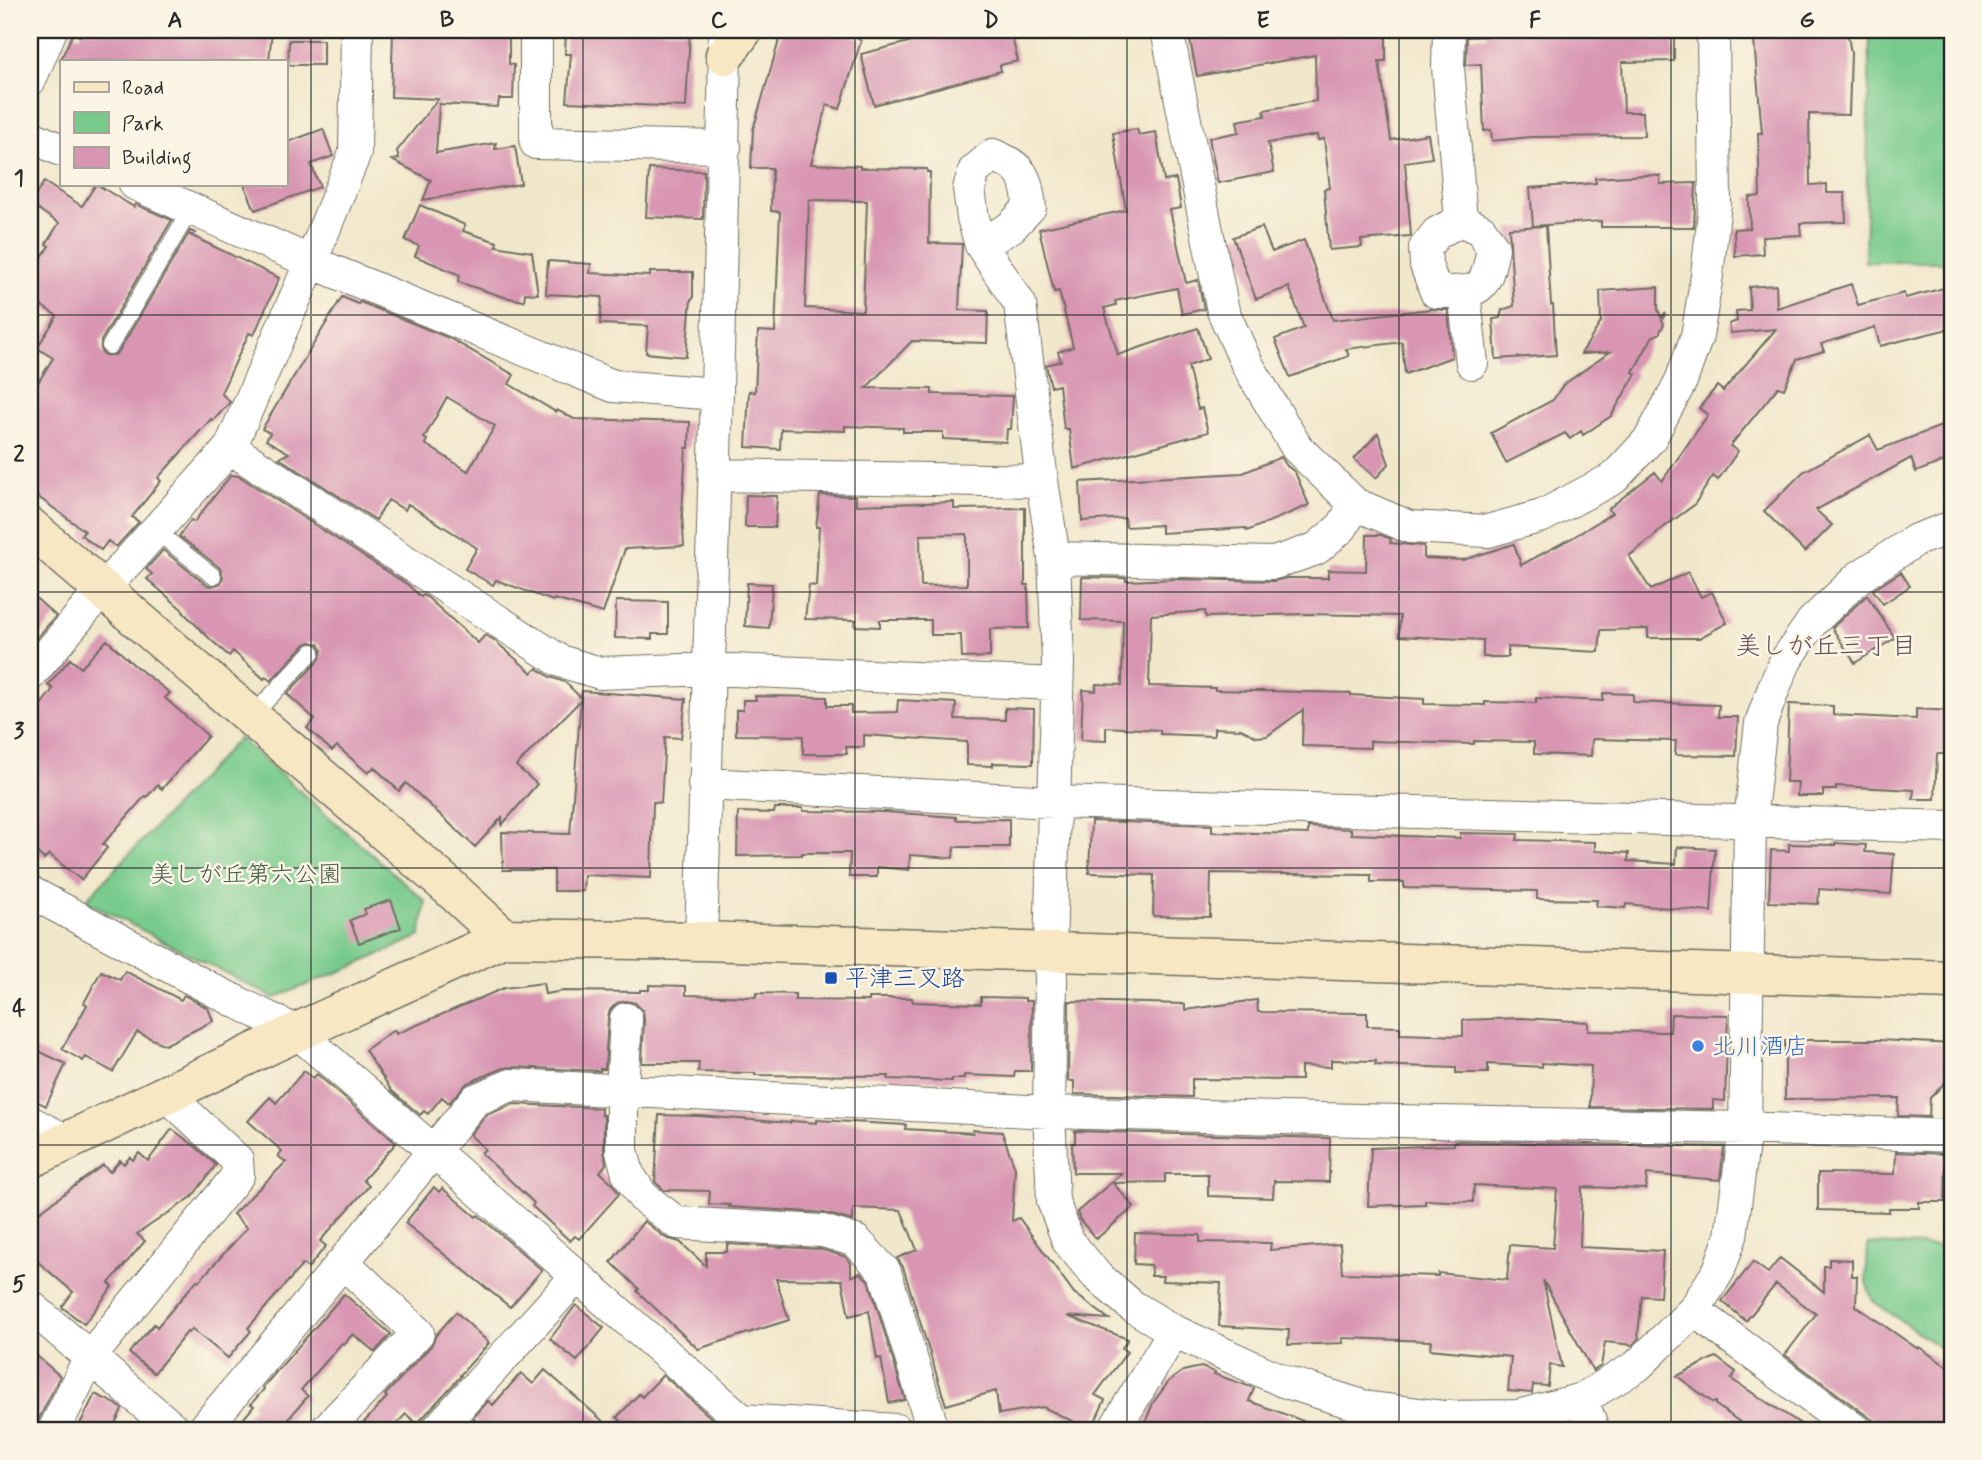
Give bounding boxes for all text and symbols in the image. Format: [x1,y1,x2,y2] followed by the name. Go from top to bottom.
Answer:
[167,6,183,36] text: A
[440,6,455,36] text: B
[711,6,728,36] text: C
[983,6,999,36] text: D
[1256,6,1270,36] text: E
[1529,6,1541,36] text: F
[1799,6,1815,36] text: G
[60,60,287,186] legend
[122,74,164,102] text: Road
[122,110,164,138] text: Park
[122,144,192,174] text: Building
[14,164,24,194] text: 1
[13,440,25,470] text: 2
[1735,630,1917,664] district label: 美しが丘三丁目
[14,717,25,747] text: 3
[150,860,342,891] park label: 美しが丘第六公園
[845,964,965,995] place label: 平津三叉路
[823,970,839,986] marker: 平津三叉路
[12,994,26,1024] text: 4
[1712,1032,1808,1063] place label: 北川酒店
[1690,1038,1706,1054] marker: 北川酒店
[12,1270,26,1300] text: 5

